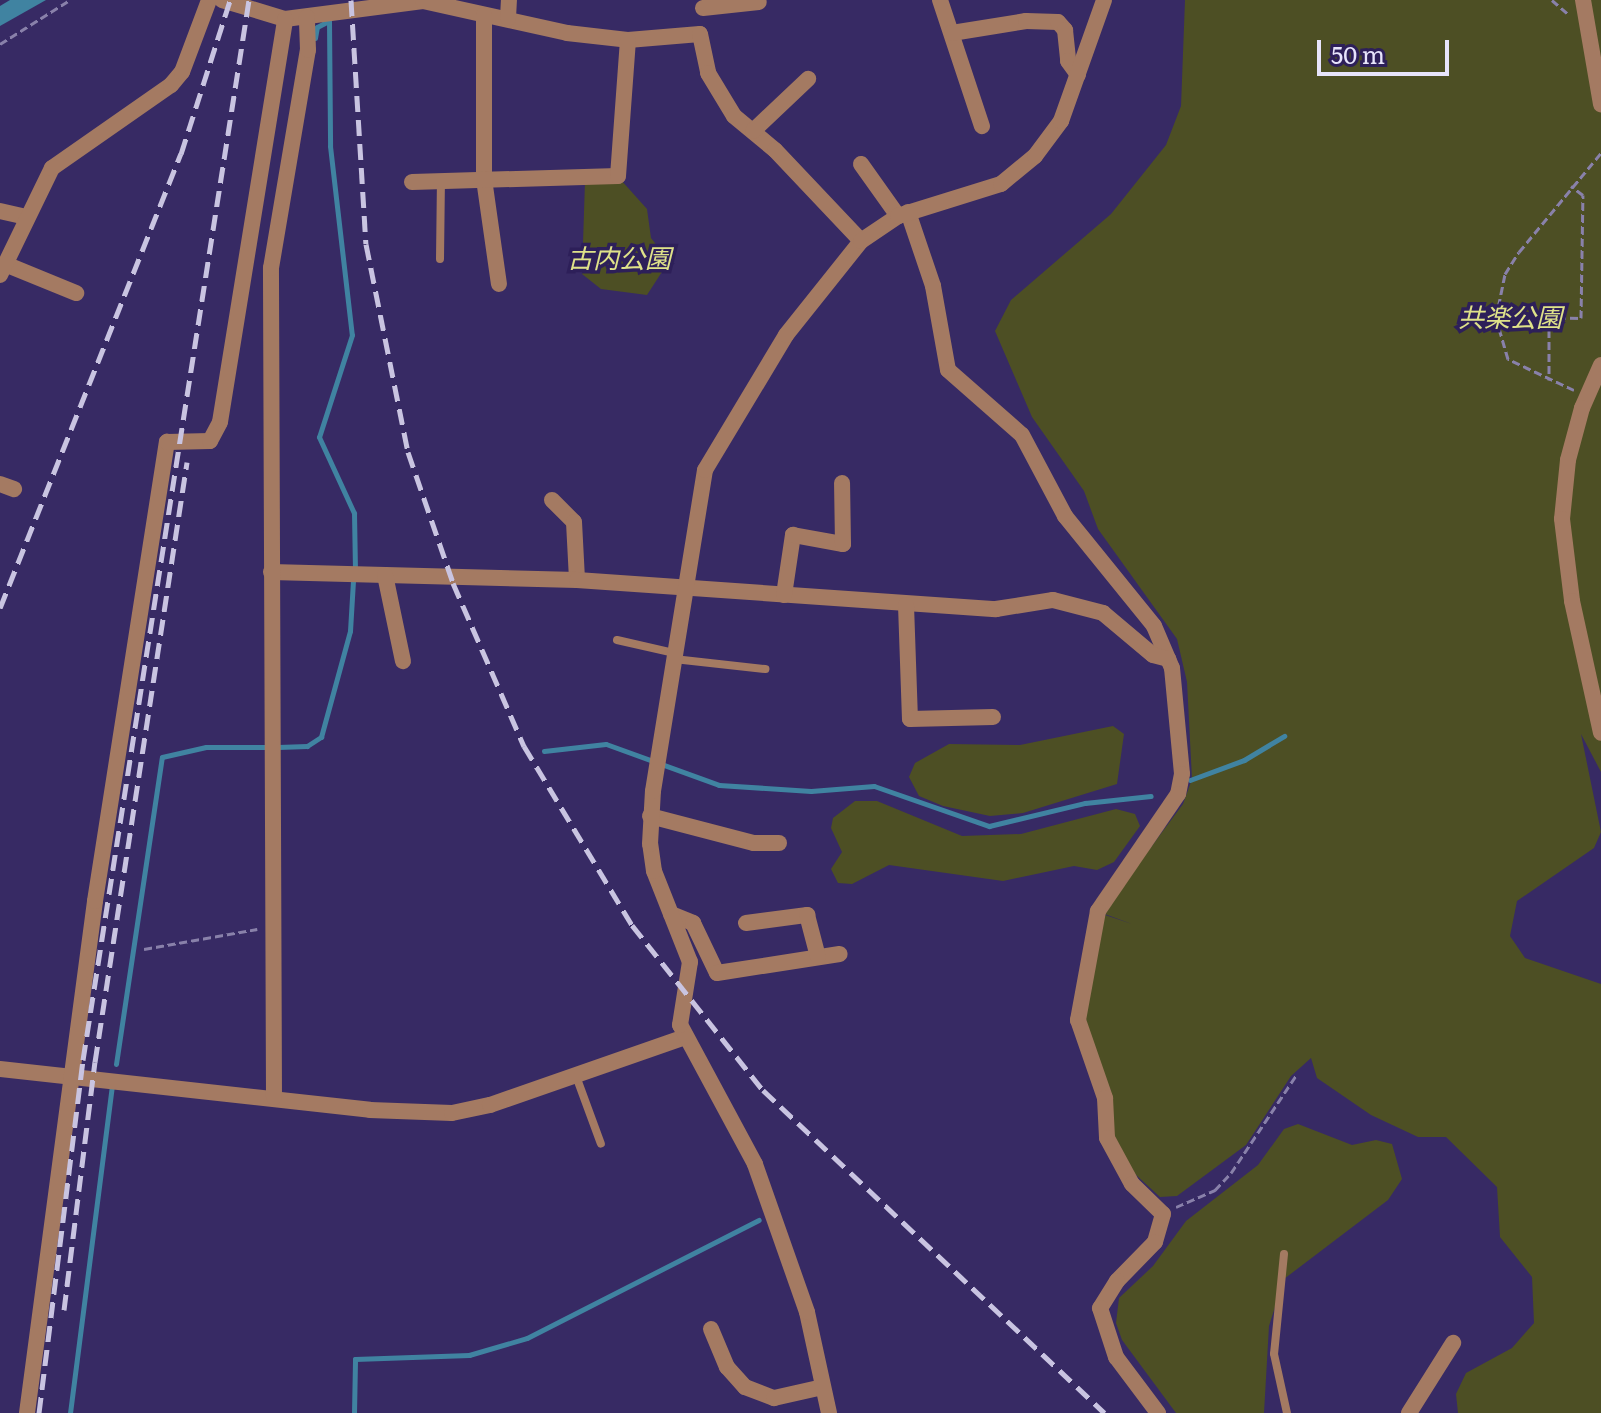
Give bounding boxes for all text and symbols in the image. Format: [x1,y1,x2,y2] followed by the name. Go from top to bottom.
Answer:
[1321,24,1453,74] scale bar
[1331,36,1385,71] text: 50 m
[567,241,671,273] park label: 古内公園
[1458,300,1562,332] park label: 共楽公園

